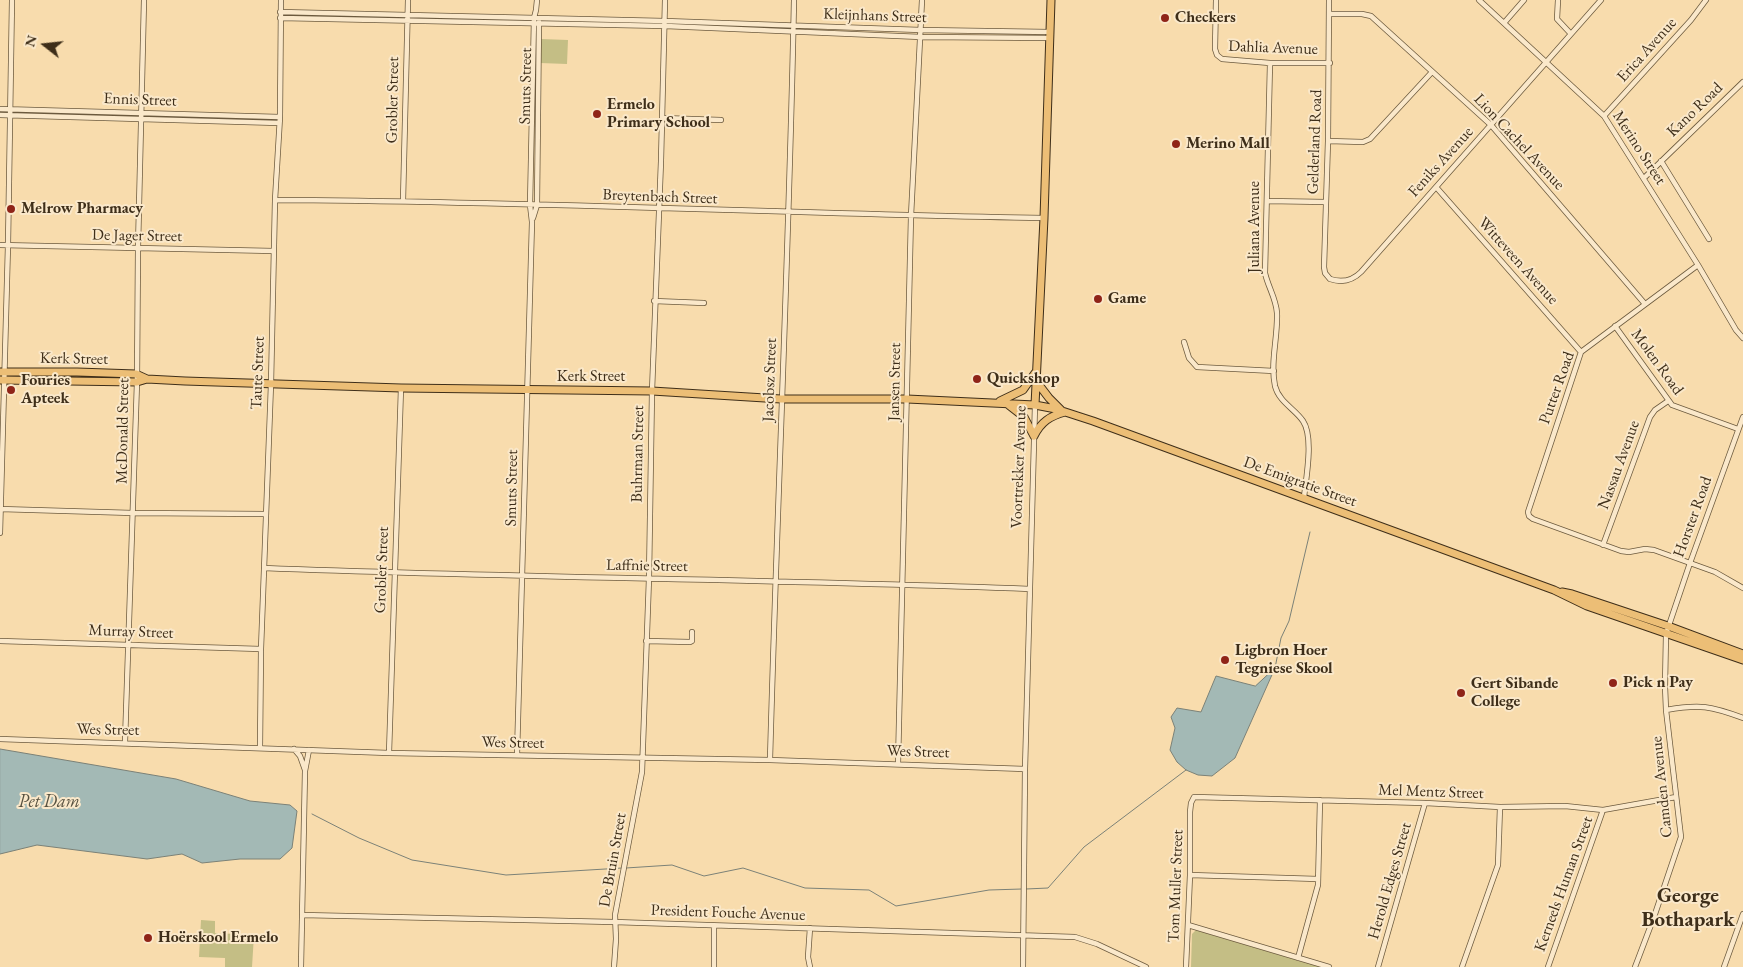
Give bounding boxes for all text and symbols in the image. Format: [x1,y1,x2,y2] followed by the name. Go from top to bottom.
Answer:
[823,5,927,27] street label: Kleijnhans Street
[1175,8,1236,28] place label: Checkers
[1159,12,1171,24] marker: Checkers
[1613,14,1681,86] street label: Erica Avenue
[20,20,70,70] north arrow
[20,33,41,49] text: N
[1228,37,1318,59] street label: Dahlia Avenue
[516,47,536,125] street label: Smuts Street
[383,56,403,144] street label: Grobler Street
[1663,79,1727,141] street label: Kano Road
[103,89,177,111] street label: Ennis Street
[1304,89,1326,195] street label: Gelderland Road
[1470,90,1568,194] street label: Lion Cachel Avenue
[607,95,710,133] place label: Ermelo Primary School
[1608,107,1670,189] street label: Merino Street
[591,108,603,120] marker: Ermelo Primary School
[1404,123,1478,201] street label: Feniks Avenue
[1186,134,1270,154] place label: Merino Mall
[1170,138,1182,150] marker: Merino Mall
[1245,181,1265,273] street label: Juliana Avenue
[602,185,718,209] street label: Breytenbach Street
[21,199,143,219] place label: Melrow Pharmacy
[5,203,17,215] marker: Melrow Pharmacy
[1474,213,1562,309] street label: Witteveen Avenue
[92,226,182,246] street label: De Jager Street
[1108,289,1146,309] place label: Game
[1092,293,1104,305] marker: Game
[1627,325,1687,399] street label: Molen Road
[247,336,269,410] street label: Taute Street
[759,338,781,422] street label: Jacobsz Street
[885,343,905,421] street label: Jansen Street
[40,349,108,369] street label: Kerk Street
[1535,349,1579,427] street label: Putter Road
[557,367,625,387] street label: Kerk Street
[987,369,1059,389] place label: Quickshop
[21,371,70,409] place label: Fouries Apteek
[971,373,983,385] marker: Quickshop
[112,378,134,484] street label: McDonald Street
[5,384,17,396] marker: Fouries Apteek
[628,405,648,503] street label: Buhrman Street
[1007,405,1031,529] street label: Voortrekker Avenue
[1594,418,1644,512] street label: Nassau Avenue
[502,449,522,527] street label: Smuts Street
[1241,453,1359,511] street label: De Emigratie Street
[1669,474,1717,560] street label: Horster Road
[371,526,393,614] street label: Grobler Street
[606,556,688,576] street label: Laffnie Street
[88,621,174,643] street label: Murray Street
[1235,641,1333,679] place label: Ligbron Hoer Tegniese Skool
[1219,654,1231,666] marker: Ligbron Hoer Tegniese Skool
[1623,673,1693,693] place label: Pick n Pay
[1471,674,1558,712] place label: Gert Sibande College
[1607,677,1619,689] marker: Pick n Pay
[1455,687,1467,699] marker: Gert Sibande College
[76,720,140,740] street label: Wes Street
[481,733,545,753] street label: Wes Street
[1647,735,1677,839] street label: Camden Avenue
[886,741,950,763] street label: Wes Street
[1378,781,1484,803] street label: Mel Mentz Street
[18,791,80,813] water label: Pet Dam
[595,811,631,909] street label: De Bruin Street
[1531,814,1597,954] street label: Kerneels Human Street
[1364,820,1416,942] street label: Herold Edges Street
[1164,829,1188,943] street label: Tom Muller Street
[1641,883,1735,933] district label: George Bothapark
[650,901,806,925] street label: President Fouche Avenue
[158,928,278,948] place label: Hoërskool Ermelo
[142,932,154,944] marker: Hoërskool Ermelo

